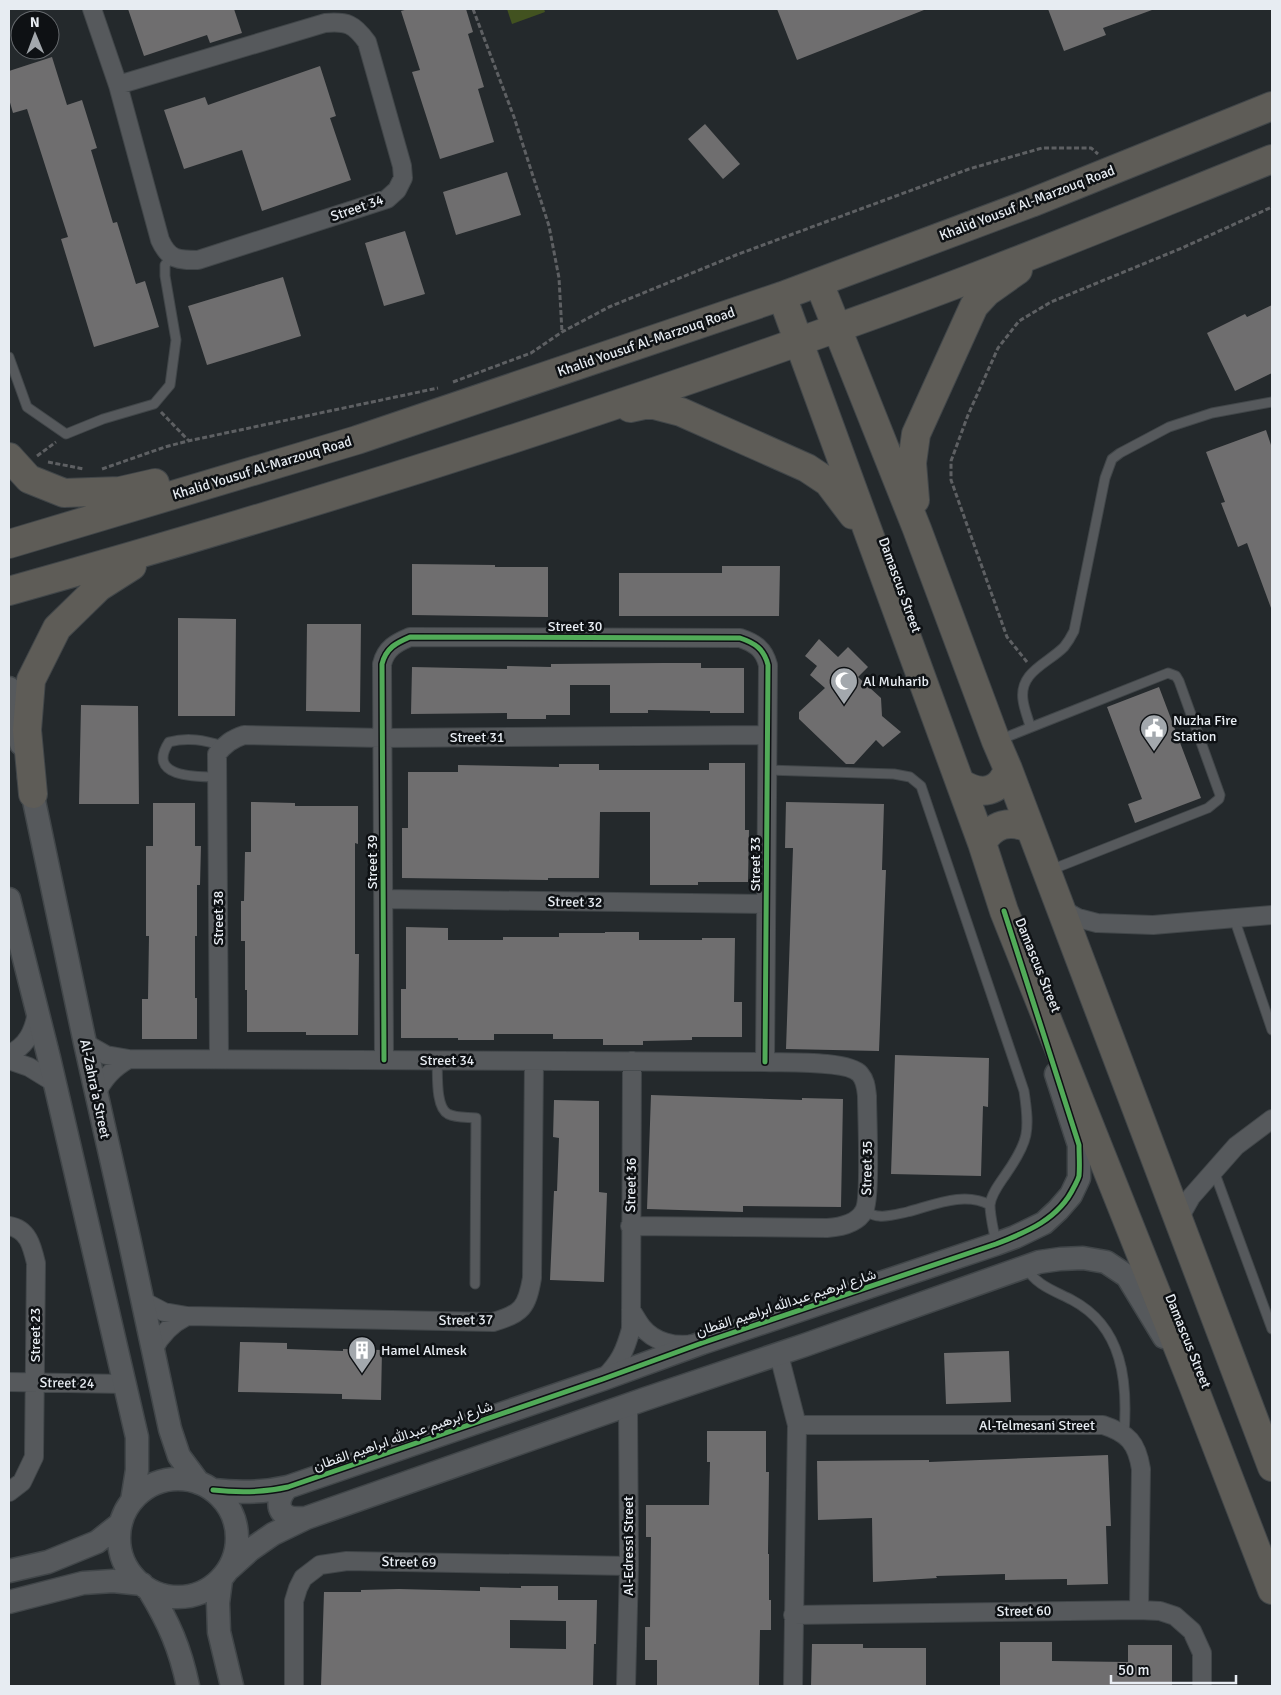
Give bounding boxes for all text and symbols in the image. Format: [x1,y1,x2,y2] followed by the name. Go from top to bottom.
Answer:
[10,10,60,60] north arrow
[30,14,40,31] text: N
[937,162,1117,244] street label: Khalid Yousuf Al-Marzouq Road
[328,191,386,225] street label: Street 34
[555,304,737,380] street label: Khalid Yousuf Al-Marzouq Road
[170,433,354,503] street label: Khalid Yousuf Al-Marzouq Road
[875,535,925,635] street label: Damascus Street
[548,618,602,635] street label: Street 30
[829,666,859,705] mosque icon: Al Muharib
[863,673,929,690] place label: Al Muharib
[1173,712,1237,745] place label: Nuzha Fire Station
[1139,713,1169,752] public building icon: Nuzha Fire Station
[450,729,504,746] street label: Street 31
[364,835,381,889] street label: Street 39
[747,837,764,891] street label: Street 33
[210,891,227,945] street label: Street 38
[548,893,602,911] street label: Street 32
[1011,915,1065,1015] street label: Damascus Street
[76,1038,114,1140] street label: Al-Zahra'a Street
[420,1052,475,1069] street label: Street 34
[858,1141,876,1195] street label: Street 35
[622,1158,640,1212] street label: Street 36
[694,1266,879,1342] street label: شارع ابرهيم عبدالله ابراهيم القطان
[1161,1291,1215,1391] street label: Damascus Street
[27,1308,44,1362] street label: Street 23
[439,1311,493,1329] street label: Street 37
[347,1335,377,1374] building icon: Hamel Almesk
[381,1342,467,1359] place label: Hamel Almesk
[40,1374,95,1392] street label: Street 24
[311,1397,496,1477] street label: شارع ابرهيم عبدالله ابراهيم القطان
[979,1417,1095,1434] street label: Al-Telmesani Street
[620,1496,637,1596] street label: Al-Edressi Street
[382,1553,436,1571] street label: Street 69
[997,1602,1051,1620] street label: Street 60
[1111,1652,1236,1684] scale bar
[1118,1661,1149,1679] text: 50 m

